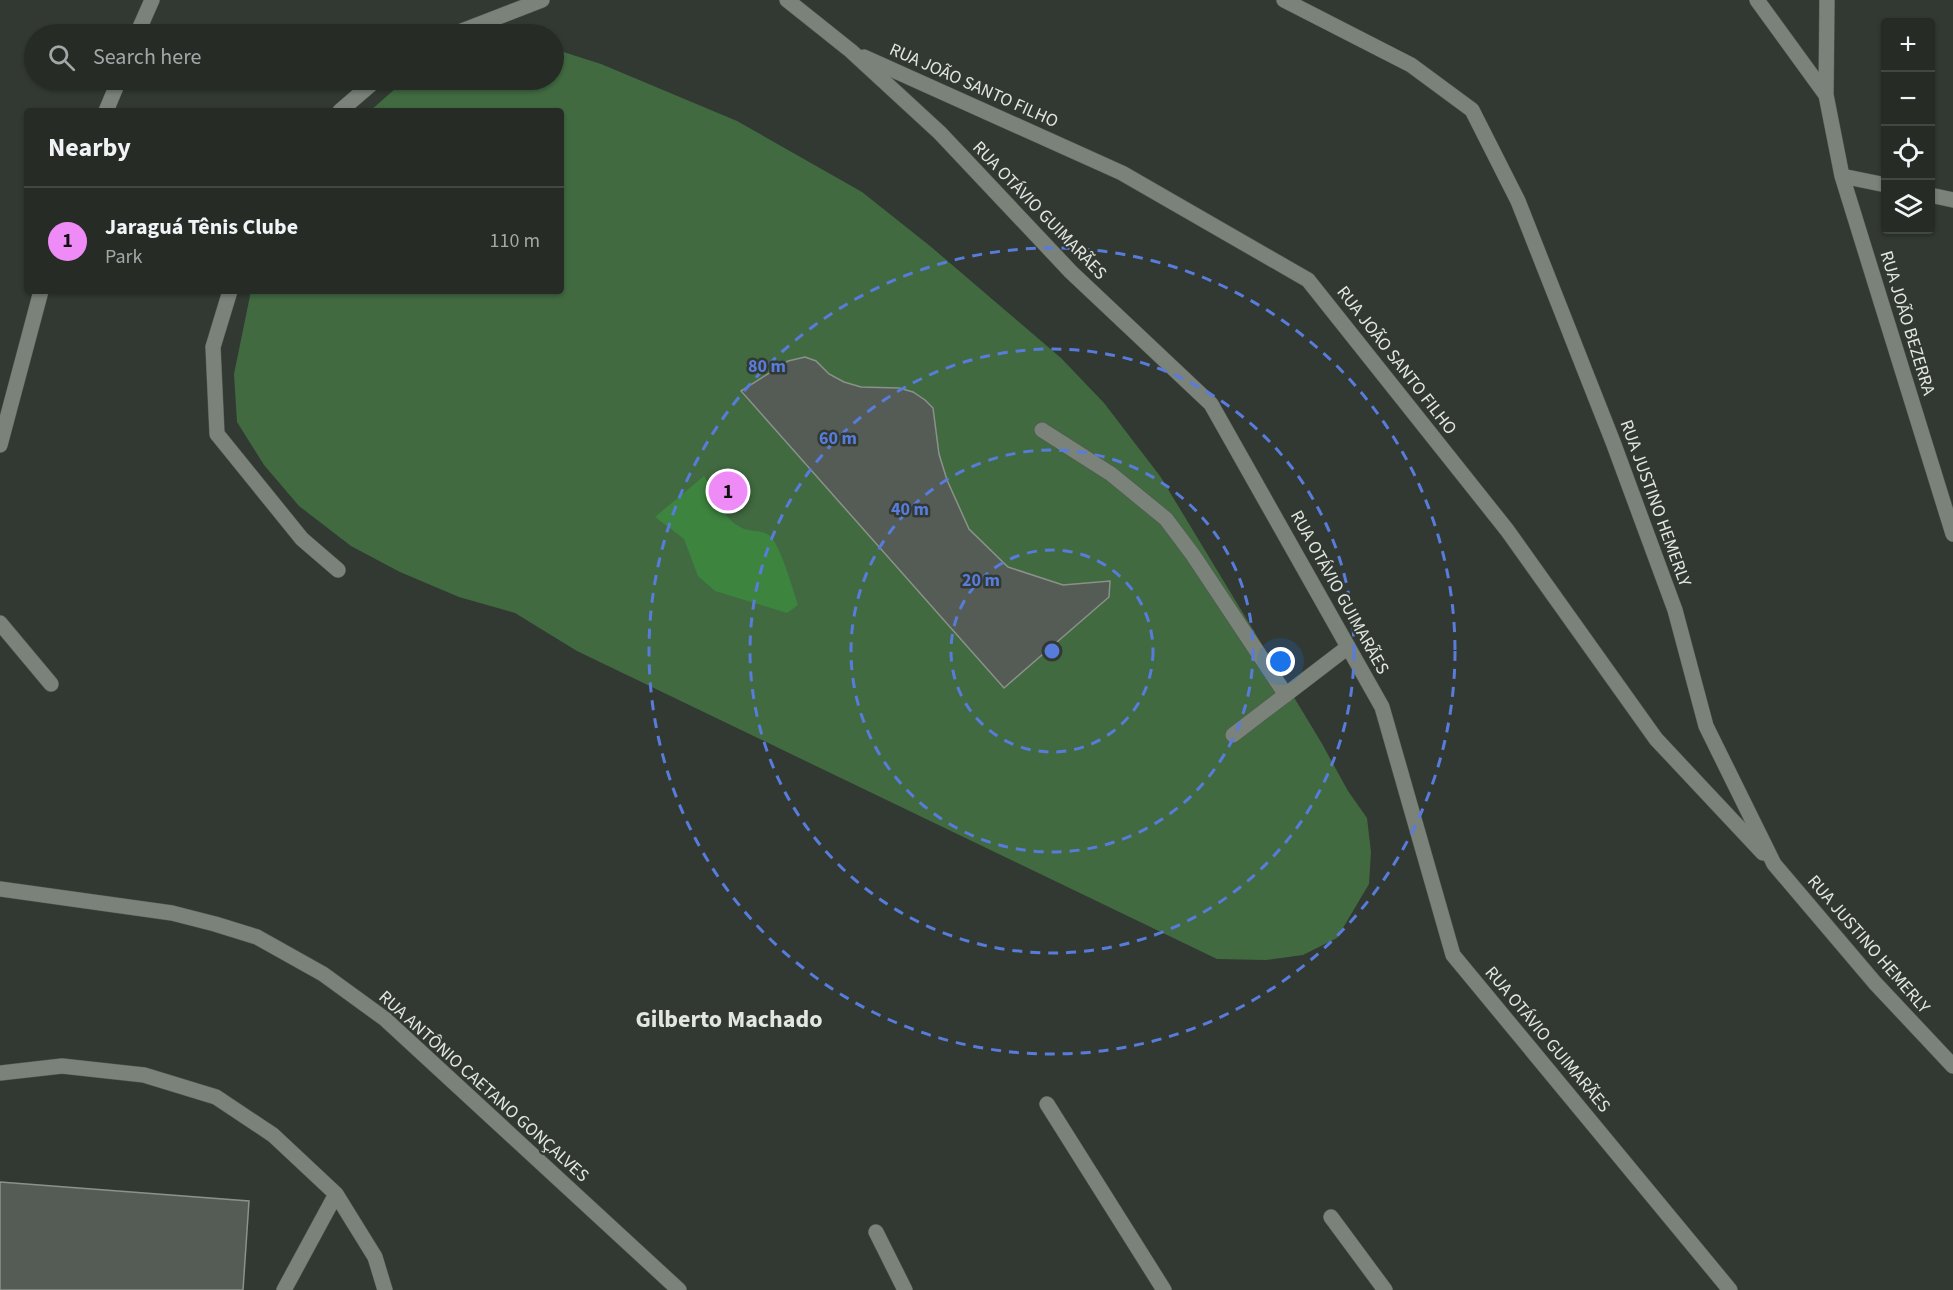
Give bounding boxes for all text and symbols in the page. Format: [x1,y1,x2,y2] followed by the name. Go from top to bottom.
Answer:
[1881,18,1935,234] map controls
[1881,18,1935,72] button: +
[24,24,564,90] search box
[885,37,1062,134] street label: RUA JOÃO SANTO FILHO
[45,41,78,74] icon: search
[93,41,201,73] text: Search here
[1881,72,1935,126] button: −
[1881,126,1935,180] button: locate
[48,129,131,166] text: Nearby
[967,136,1112,285] street label: RUA OTÁVIO GUIMARÃES
[1881,180,1935,234] button: layers
[105,211,298,243] text: Jaraguá Tênis Clube
[62,227,73,255] text: 1
[490,227,540,255] text: 110 m
[105,243,142,271] text: Park
[1874,248,1941,399] street label: RUA JOÃO BEZERRA
[1331,281,1463,440] street label: RUA JOÃO SANTO FILHO
[748,354,786,379] text: 80 m
[1614,416,1697,590] street label: RUA JUSTINO HEMERLY
[819,426,857,451] text: 60 m
[708,468,748,514] pin: 1
[891,497,929,522] text: 40 m
[1284,506,1395,679] street label: RUA OTÁVIO GUIMARÃES
[962,568,1000,593] text: 20 m
[1042,641,1062,661] centre of rings
[1266,647,1295,676] your location
[1802,870,1936,1019] street label: RUA JUSTINO HEMERLY
[1479,961,1616,1118] street label: RUA OTÁVIO GUIMARÃES
[373,985,594,1188] street label: RUA ANTÔNIO CAETANO GONÇALVES
[635,1002,823,1037] district label: Gilberto Machado

